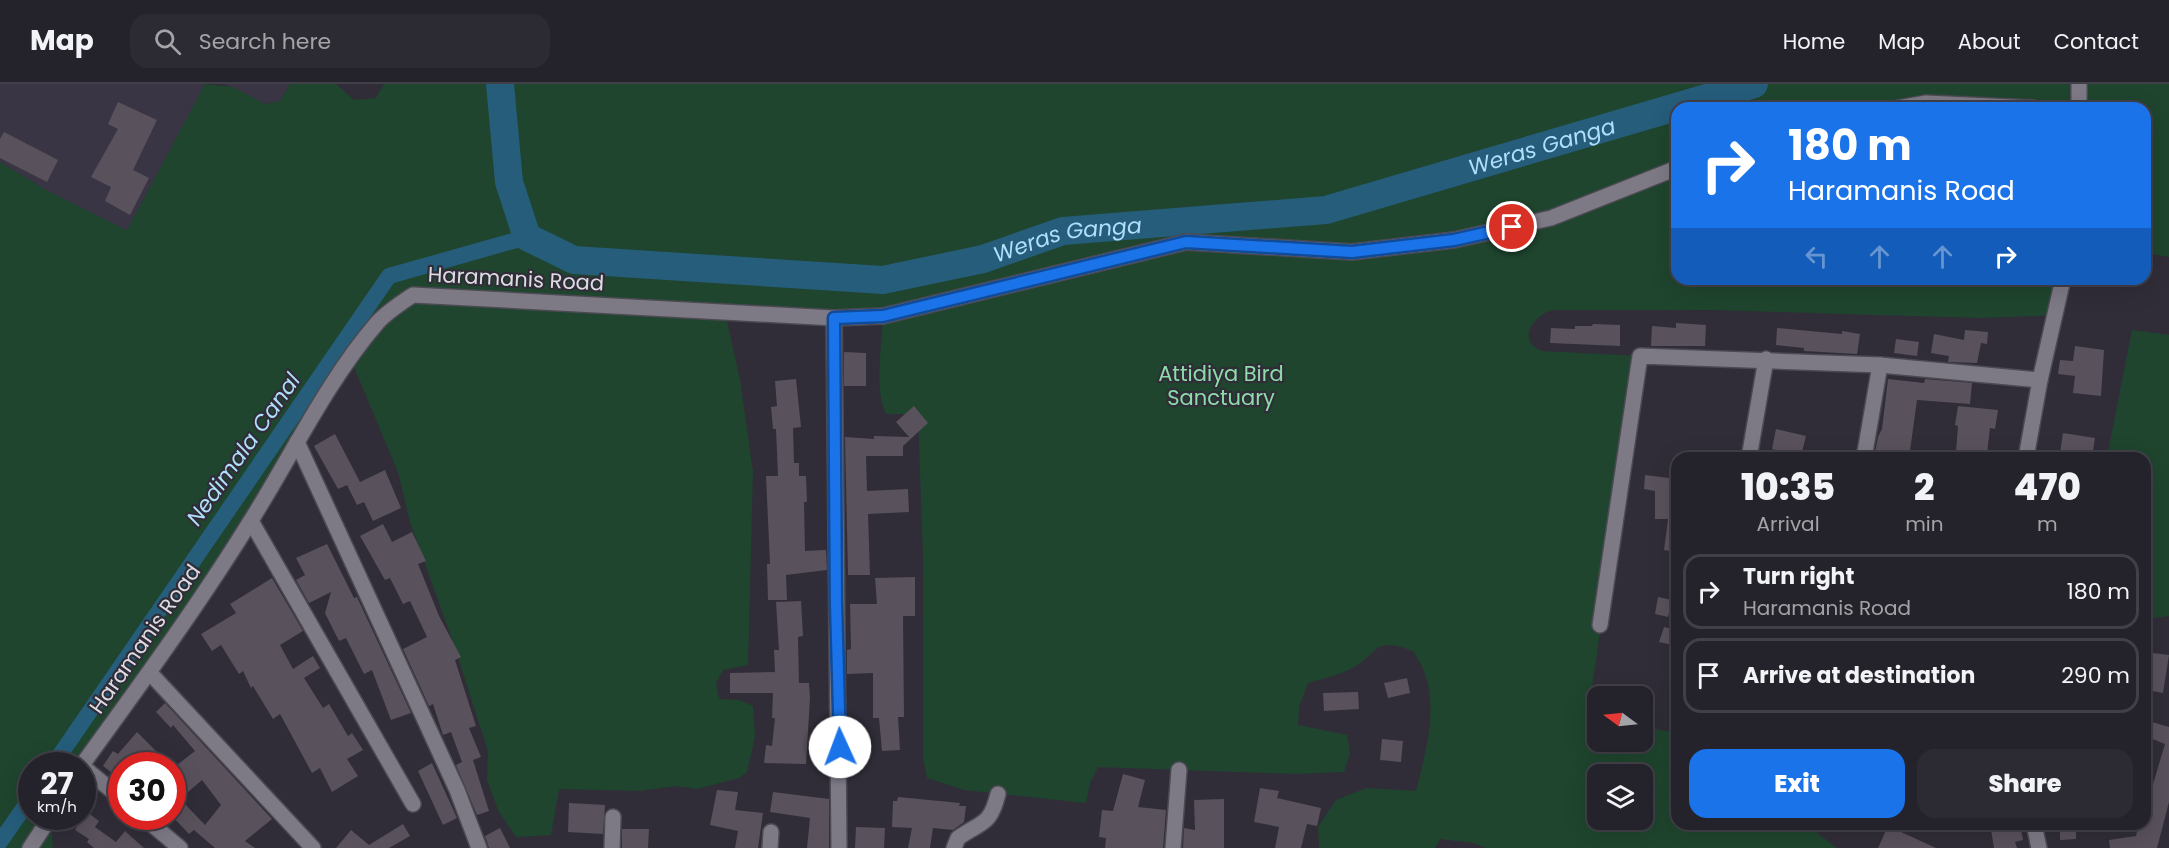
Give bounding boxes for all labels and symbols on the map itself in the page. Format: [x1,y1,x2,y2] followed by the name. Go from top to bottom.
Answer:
[1465,111,1619,183] water label: Weras Ganga
[1486,201,1537,252] pin
[989,210,1143,270] water label: Weras Ganga
[427,259,605,298] street label: Haramanis Road
[1158,359,1284,412] park label: Attidiya Bird Sanctuary
[179,366,308,532] water label: Nedimala Canal
[82,558,207,719] street label: Haramanis Road
[1587,686,1653,752] north arrow
[808,715,872,779] position arrow
[108,752,186,830] speed limit sign: 30

